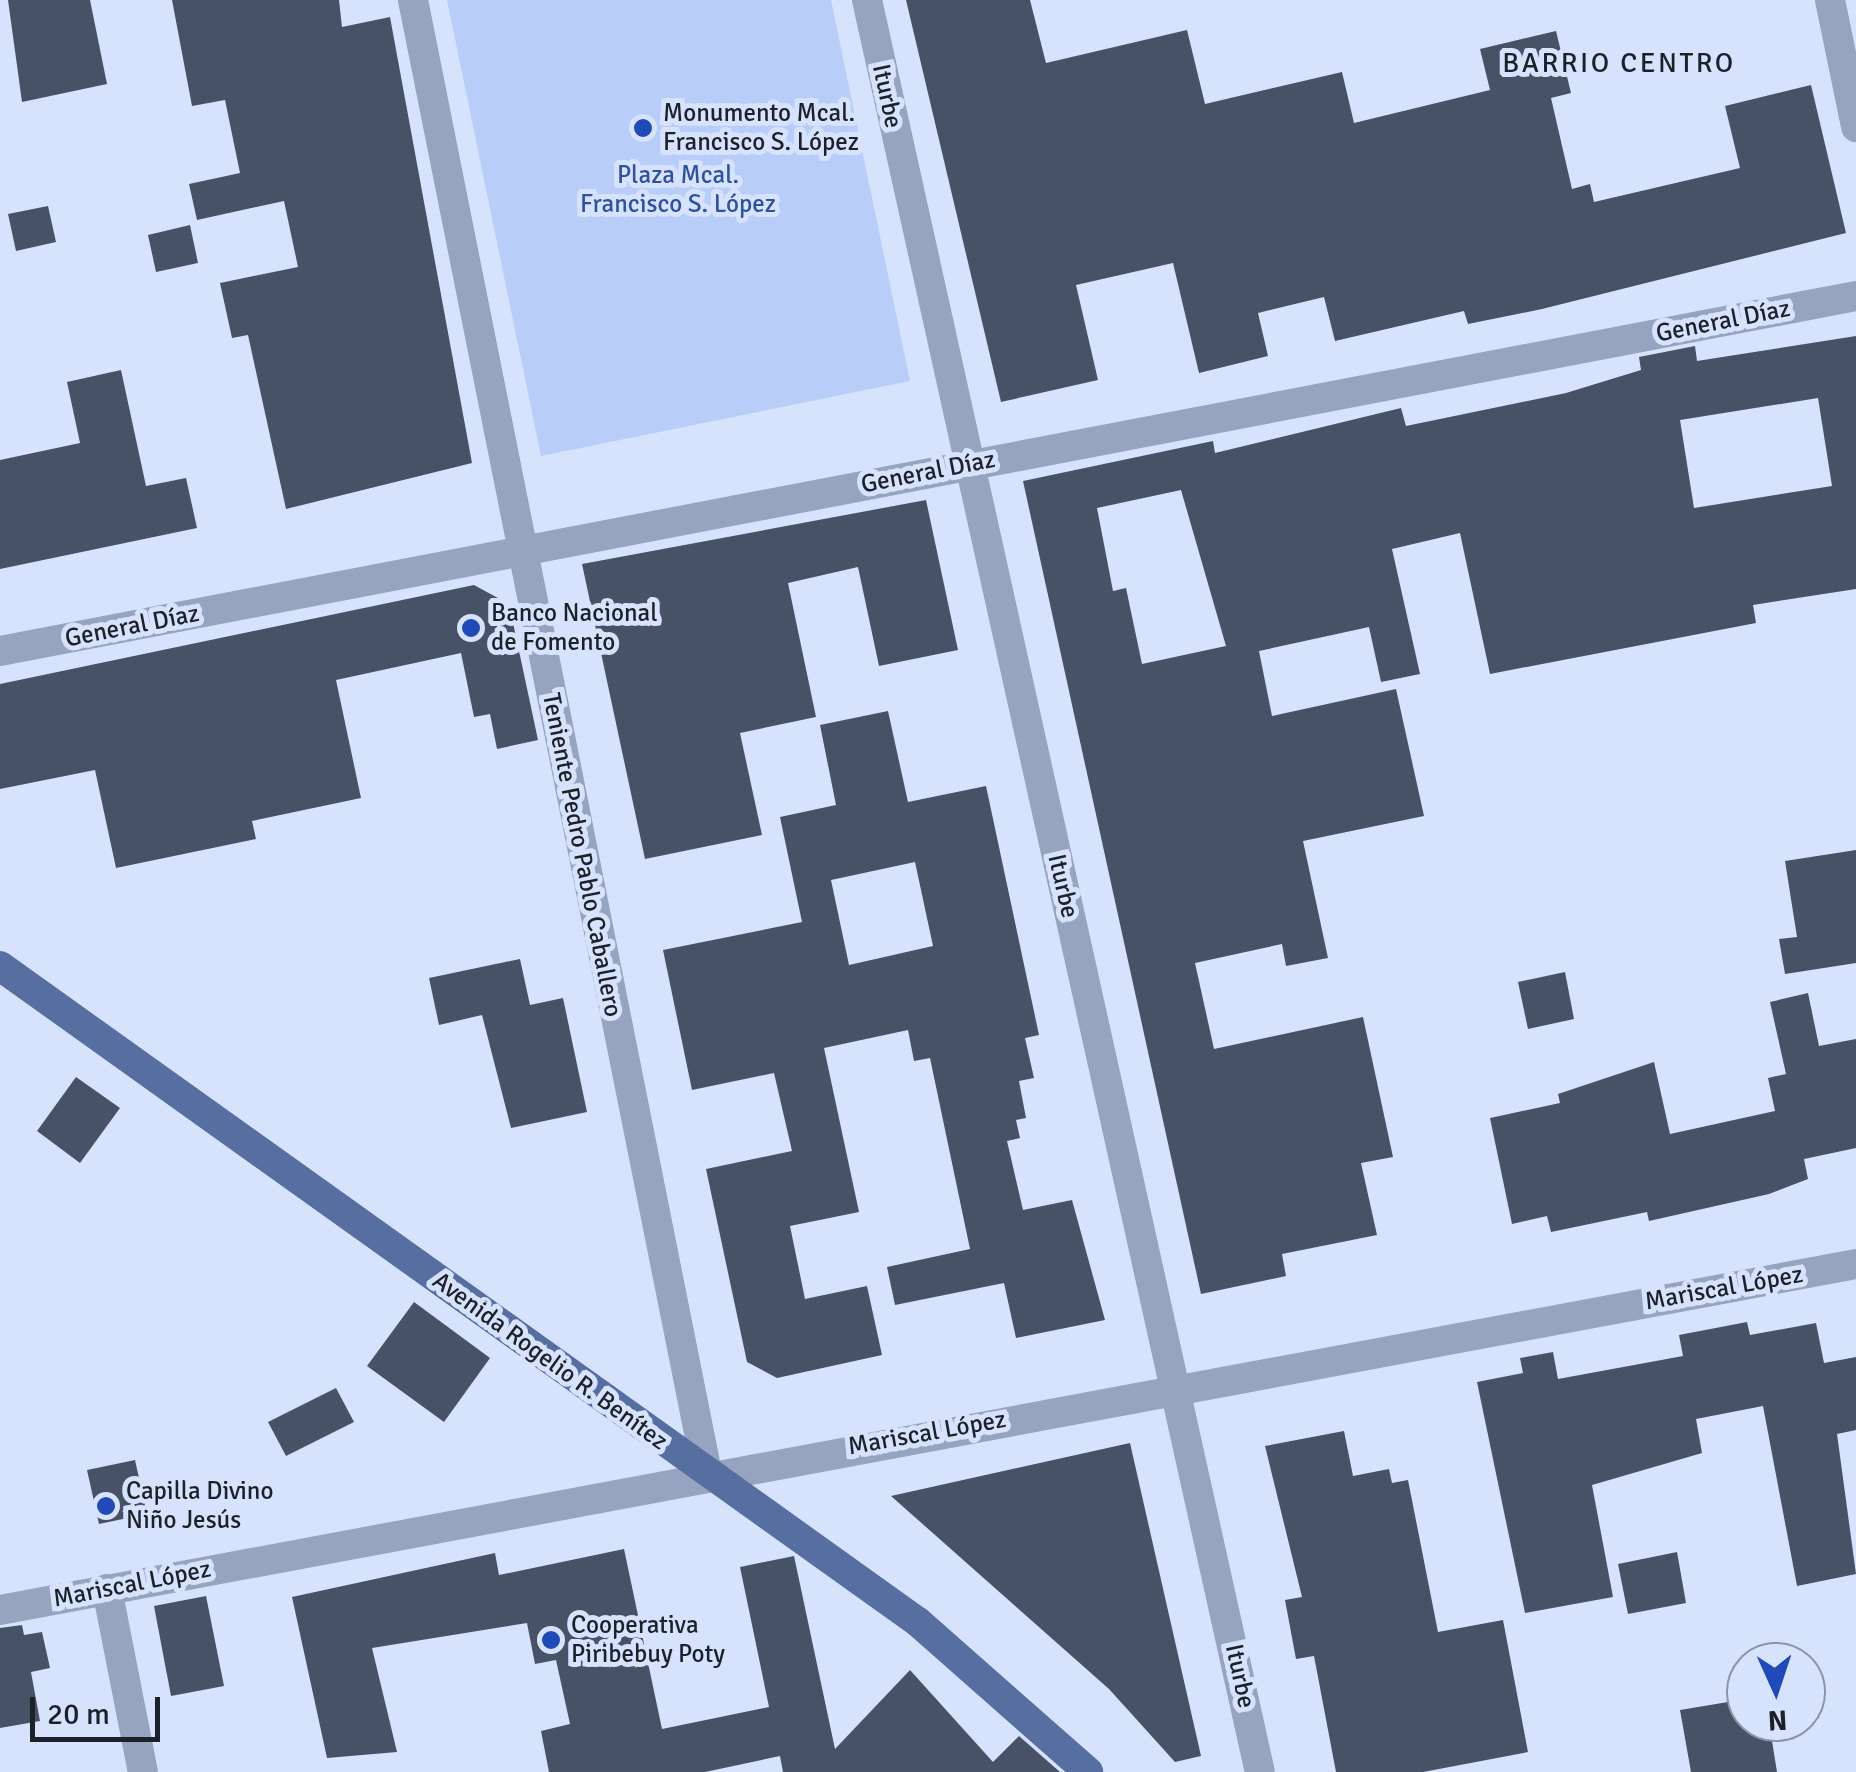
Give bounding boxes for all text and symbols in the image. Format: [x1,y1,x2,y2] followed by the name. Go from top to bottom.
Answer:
[1502,46,1736,80] district label: BARRIO CENTRO
[866,61,908,131] street label: Iturbe
[663,99,859,158] place label: Monumento Mcal. Francisco S. López
[632,117,654,139] marker: Monumento Mcal. Francisco S. López
[580,161,776,220] park label: Plaza Mcal. Francisco S. López
[1653,293,1793,349] street label: General Díaz
[858,444,998,500] street label: General Díaz
[62,598,202,654] street label: General Díaz
[491,599,658,658] place label: Banco Nacional de Fomento
[460,617,482,639] marker: Banco Nacional de Fomento
[536,691,628,1019] street label: Teniente Pedro Pablo Caballero
[1041,851,1085,921] street label: Iturbe
[1643,1259,1805,1317] street label: Mariscal López
[427,1266,673,1456] street label: Avenida Rogelio R. Benítez
[846,1404,1008,1462] street label: Mariscal López
[126,1477,273,1536] place label: Capilla Divino Niño Jesús
[95,1495,117,1517] marker: Capilla Divino Niño Jesús
[51,1554,213,1614] street label: Mariscal López
[571,1611,725,1670] place label: Cooperativa Piribebuy Poty
[540,1629,562,1651] marker: Cooperativa Piribebuy Poty
[1219,1641,1261,1711] street label: Iturbe
[1726,1642,1826,1742] north arrow
[35,1677,165,1739] scale bar
[47,1696,110,1733] text: 20 m
[1767,1702,1788,1737] text: N

